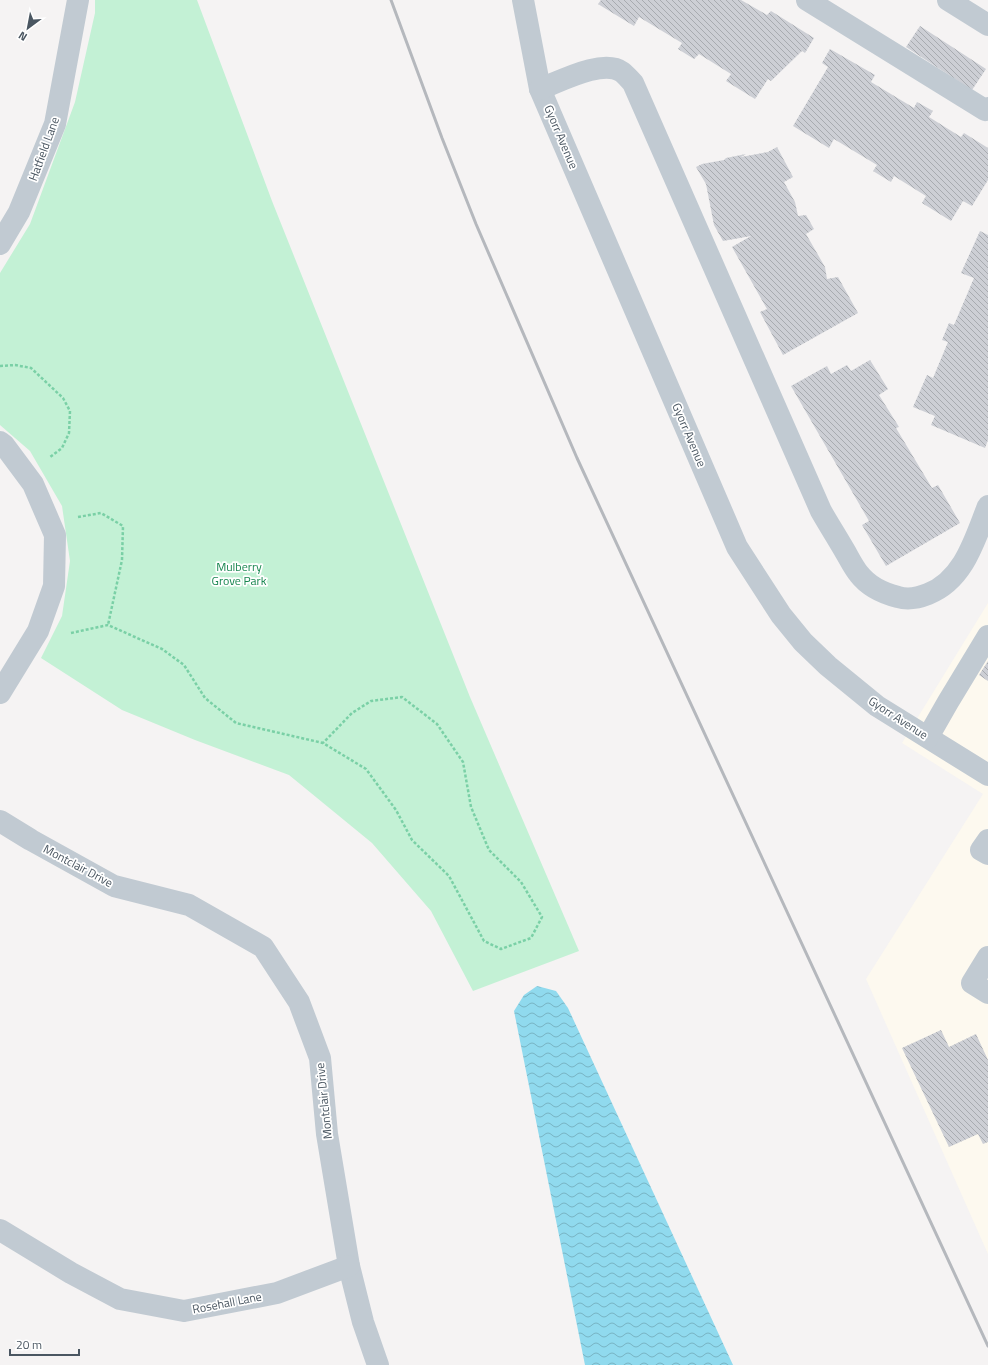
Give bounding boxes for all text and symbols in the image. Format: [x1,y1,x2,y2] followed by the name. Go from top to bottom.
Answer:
[8,8,48,48] north arrow
[15,28,30,45] text: N
[539,102,583,172] street label: Gyorr Avenue
[23,114,64,184] street label: Hatfield Lane
[667,400,711,470] street label: Gyorr Avenue
[212,557,267,590] park label: Mulberry Grove Park
[865,691,932,744] street label: Gyorr Avenue
[40,839,117,892] street label: Montclair Drive
[310,1062,337,1140] street label: Montclair Drive
[191,1286,263,1319] street label: Rosehall Lane
[10,1331,79,1357] scale bar
[16,1335,42,1354] text: 20 m

